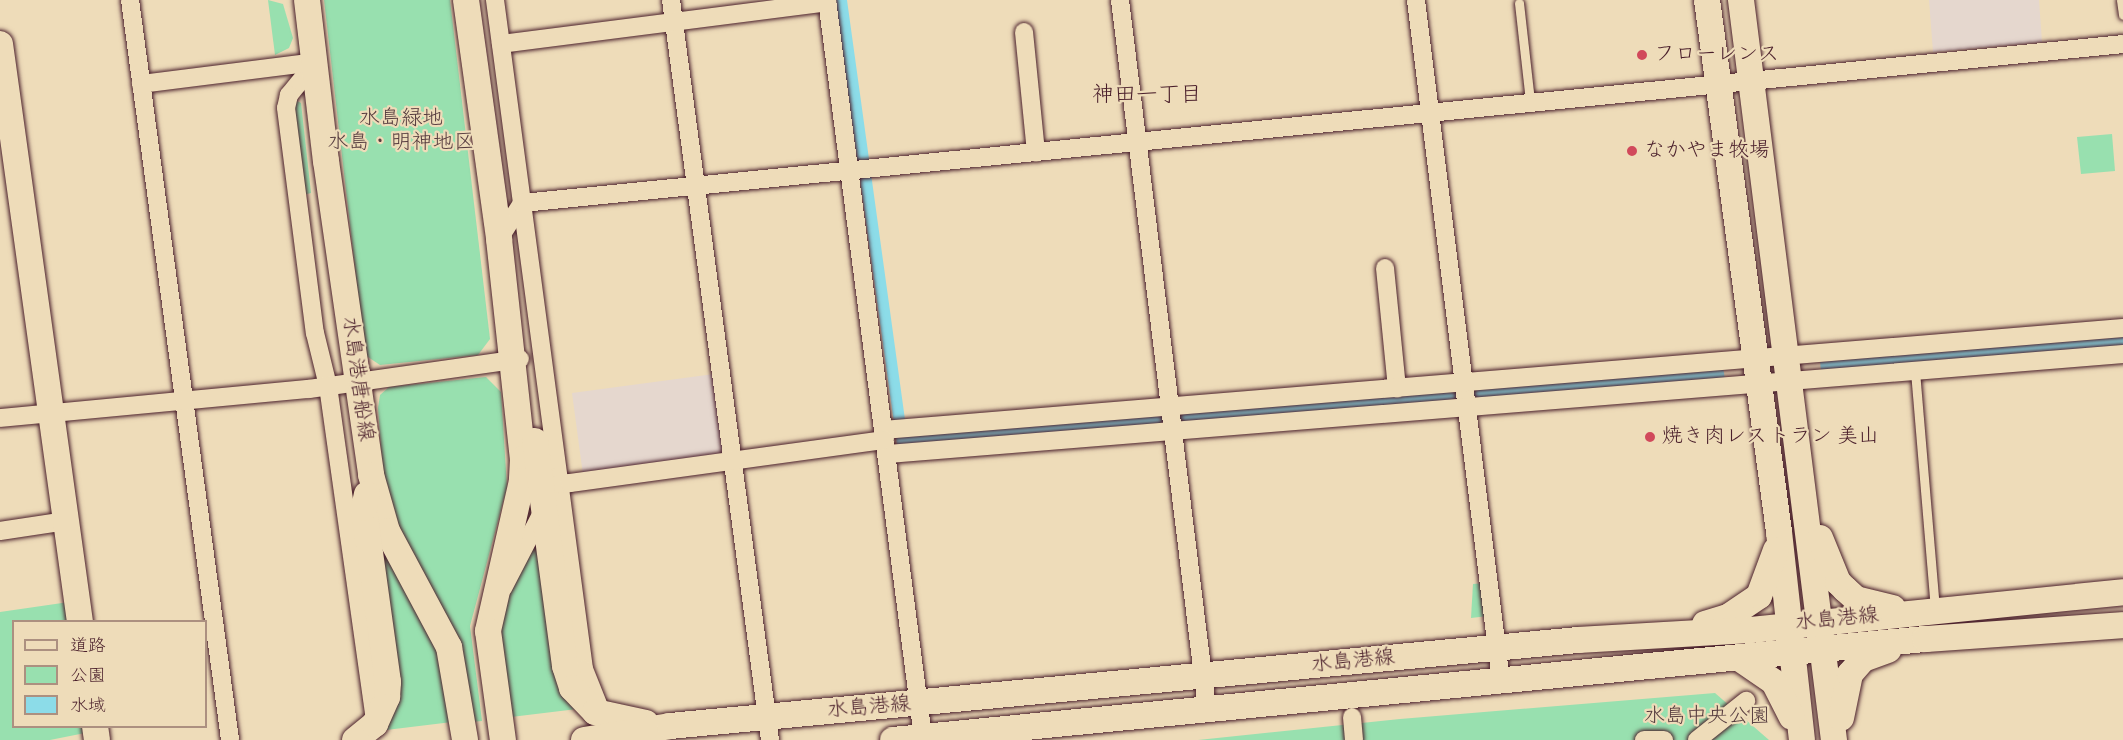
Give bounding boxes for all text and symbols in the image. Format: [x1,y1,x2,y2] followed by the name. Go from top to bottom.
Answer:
[1654,42,1780,68] place label: フローレンス
[1635,48,1649,62] marker: フローレンス
[1092,84,1202,110] district label: 神田一丁目
[328,106,474,156] park label: 水島緑地 水島・明神地区
[1644,138,1770,164] place label: なかやま牧場
[1625,144,1639,158] marker: なかやま牧場
[336,315,378,443] street label: 水島港唐船線
[1662,424,1877,450] place label: 焼き肉レストラン 美山
[1643,430,1657,444] marker: 焼き肉レストラン 美山
[1794,603,1880,637] street label: 水島港線
[12,620,207,728] legend
[70,634,106,660] text: 道路
[1310,645,1396,679] street label: 水島港線
[70,664,106,690] text: 公園
[826,692,912,724] street label: 水島港線
[70,694,106,720] text: 水域
[1644,704,1770,730] park label: 水島中央公園

